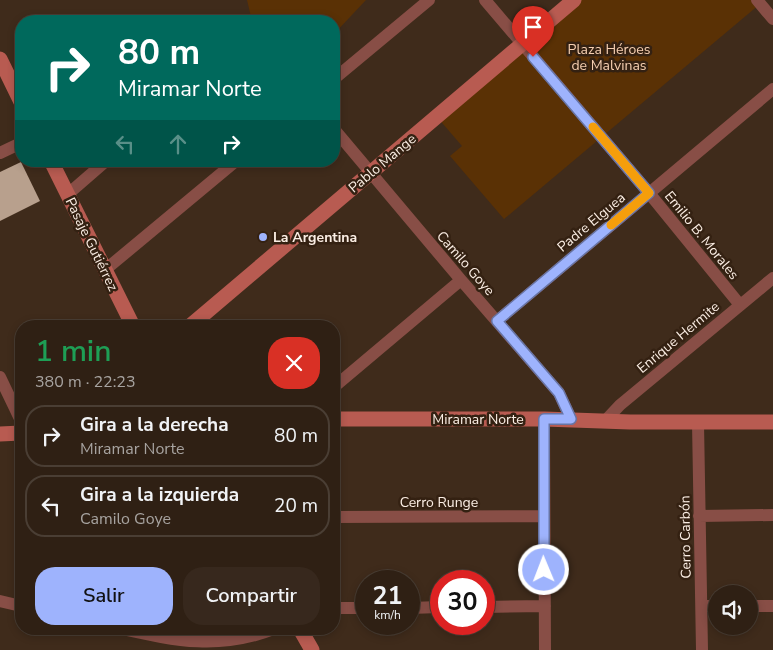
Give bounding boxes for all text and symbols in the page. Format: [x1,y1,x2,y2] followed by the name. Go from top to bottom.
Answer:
[512,6,554,57] pin
[519,13,547,41] icon: arrive
[118,29,200,76] text: 80 m
[35,35,100,100] icon: right
[568,40,651,75] park label: Plaza Héroes de Malvinas
[118,74,262,104] text: Miramar Norte
[111,130,139,158] icon: left
[164,130,192,158] icon: ahead
[217,130,245,158] icon: right
[345,130,420,197] street label: Pablo Mange
[660,187,743,284] street label: Emilio B. Morales
[553,188,629,256] street label: Padre Elguea
[61,194,123,295] street label: Pasaje Gutiérrez
[432,227,499,300] street label: Camilo Goye
[273,228,357,247] place label: La Argentina
[257,231,269,243] marker: La Argentina
[633,297,724,377] street label: Enrique Hermite
[35,331,111,372] text: 1 min
[268,337,320,389] button: close
[35,371,136,393] text: 380 m · 22:23
[432,410,524,429] street label: Miramar Norte
[80,412,229,438] text: Gira a la derecha
[37,422,65,450] icon: right
[274,423,318,449] text: 80 m
[80,438,184,460] text: Miramar Norte
[80,482,239,508] text: Gira a la izquierda
[37,492,65,520] icon: left
[274,493,318,519] text: 20 m
[400,493,478,512] street label: Cerro Runge
[675,495,696,579] street label: Cerro Carbón
[80,508,171,530] text: Camilo Goye
[517,543,569,595] position arrow
[35,567,173,625] button: Salir
[183,567,320,625] button: Compartir
[430,570,495,635] speed limit sign: 30
[372,579,403,613] text: 21
[708,585,758,635] map controls
[708,585,758,635] button: sound
[374,607,401,623] text: km/h

